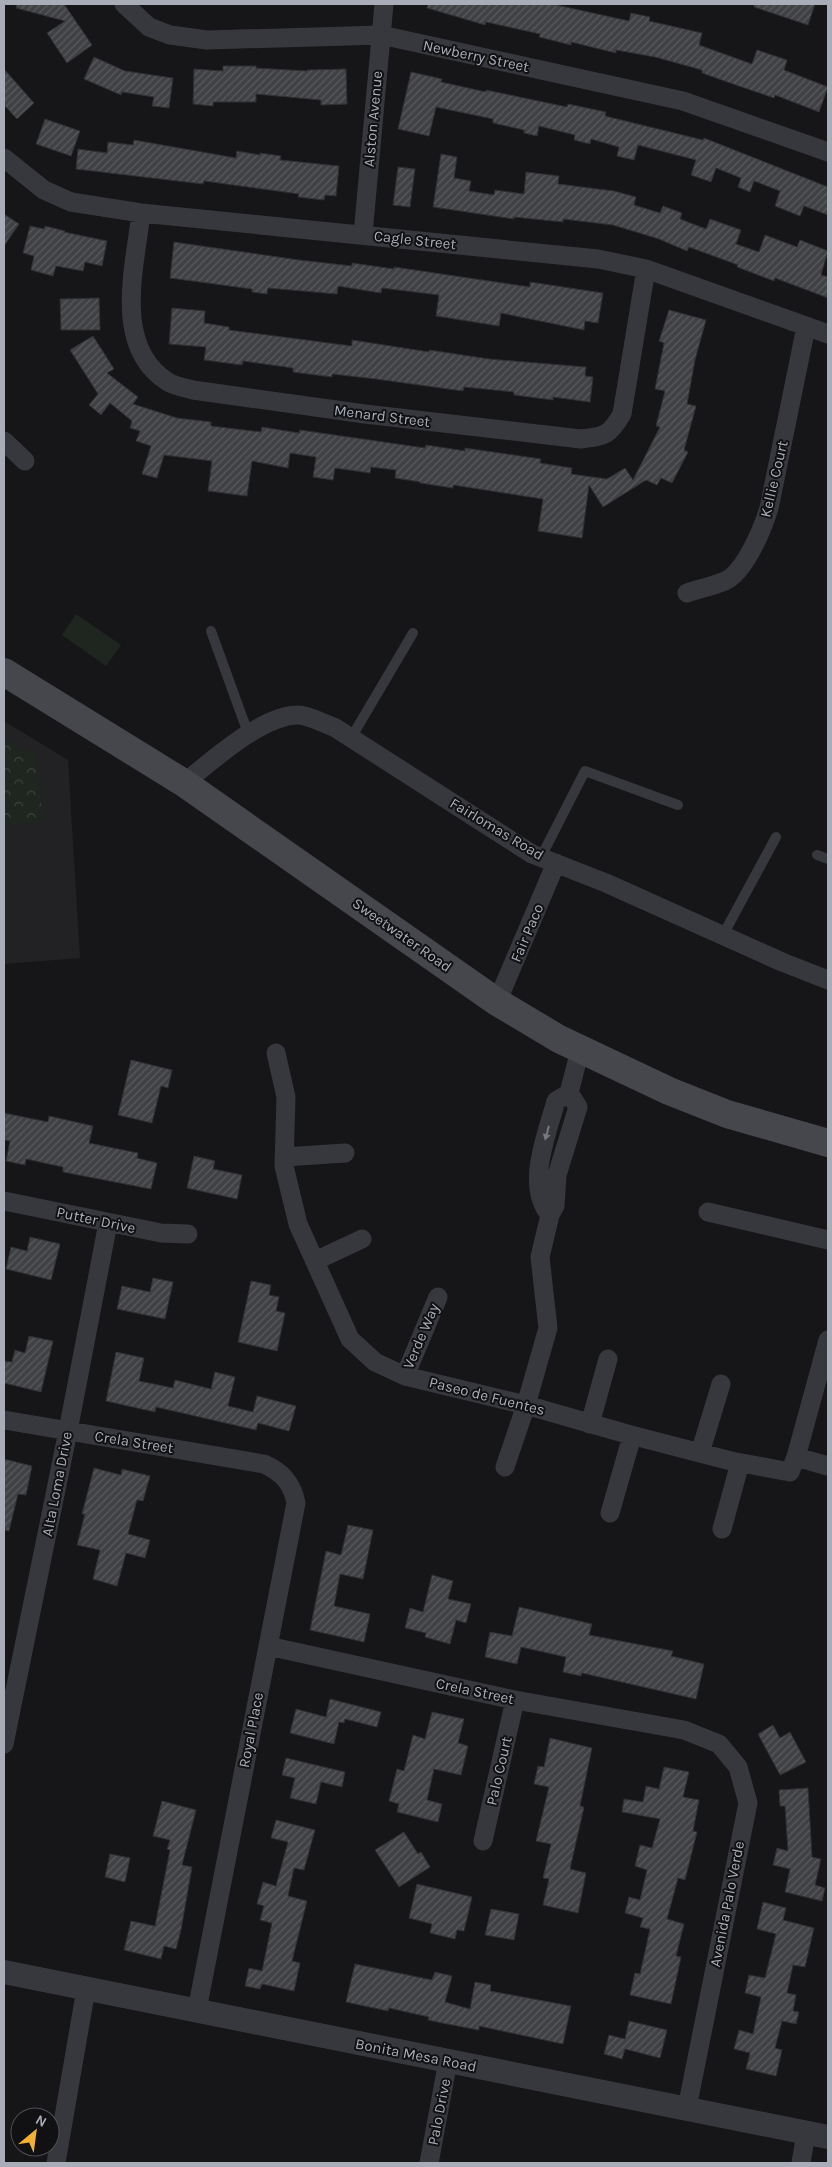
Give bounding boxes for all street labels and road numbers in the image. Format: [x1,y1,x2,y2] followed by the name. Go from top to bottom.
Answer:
[421,36,531,76] street label: Newberry Street
[360,70,386,168] street label: Alston Avenue
[373,227,457,253] street label: Cagle Street
[333,401,431,431] street label: Menard Street
[756,438,792,519] street label: Kellie Court
[447,794,547,864] street label: Fairlomas Road
[349,894,455,976] street label: Sweetwater Road
[507,901,547,965] street label: Fair Paco
[55,1203,137,1237] street label: Putter Drive
[399,1301,443,1371] street label: Verde Way
[427,1373,547,1419] street label: Paseo de Fuentes
[93,1427,175,1457] street label: Crela Street
[38,1430,76,1538] street label: Alta Loma Drive
[434,1674,516,1708] street label: Crela Street
[235,1691,267,1769] street label: Royal Place
[482,1734,516,1807] street label: Palo Court
[706,1839,748,1969] street label: Avenida Palo Verde
[354,2034,478,2076] street label: Bonita Mesa Road
[424,2077,454,2147] street label: Palo Drive

